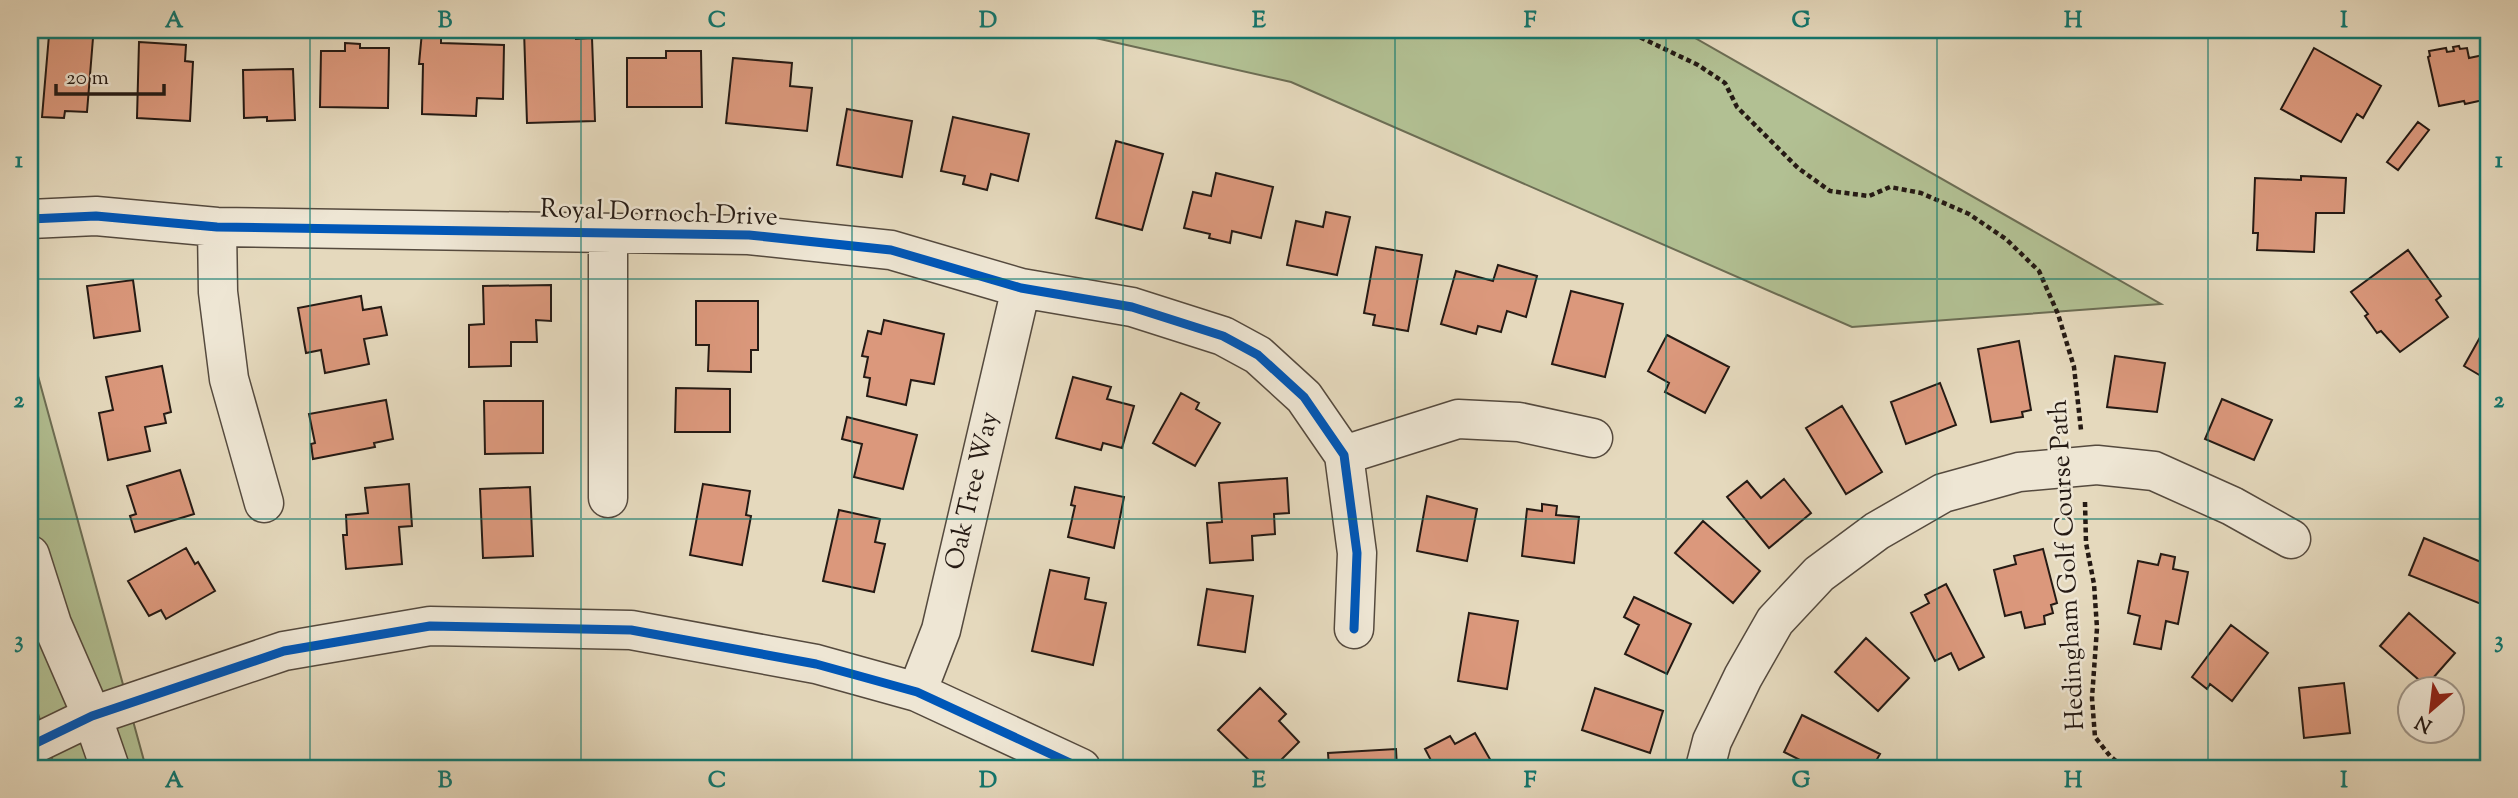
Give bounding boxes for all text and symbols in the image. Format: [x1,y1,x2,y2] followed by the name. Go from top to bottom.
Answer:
[165,5,184,38] text: A
[438,5,453,38] text: B
[708,5,726,38] text: C
[979,5,997,38] text: D
[1252,5,1266,38] text: E
[1524,5,1537,38] text: F
[1792,5,1811,38] text: G
[2064,5,2083,38] text: H
[2340,5,2348,38] text: I
[56,52,164,96] scale bar
[66,64,109,94] text: 20 m
[15,145,23,178] text: 1
[2495,145,2503,178] text: 1
[539,191,779,237] street label: Royal Dornoch Drive
[14,385,25,418] text: 2
[2494,385,2505,418] text: 2
[2041,399,2095,731] street label: Hedingham Golf Course Path
[937,408,1009,574] street label: Oak Tree Way
[14,625,24,658] text: 3
[2494,625,2504,658] text: 3
[2396,676,2466,746] north arrow
[2411,707,2437,738] text: N
[165,765,184,798] text: A
[438,765,453,798] text: B
[708,765,726,798] text: C
[979,765,997,798] text: D
[1252,765,1266,798] text: E
[1524,765,1537,798] text: F
[1792,765,1811,798] text: G
[2064,765,2083,798] text: H
[2340,765,2348,798] text: I

